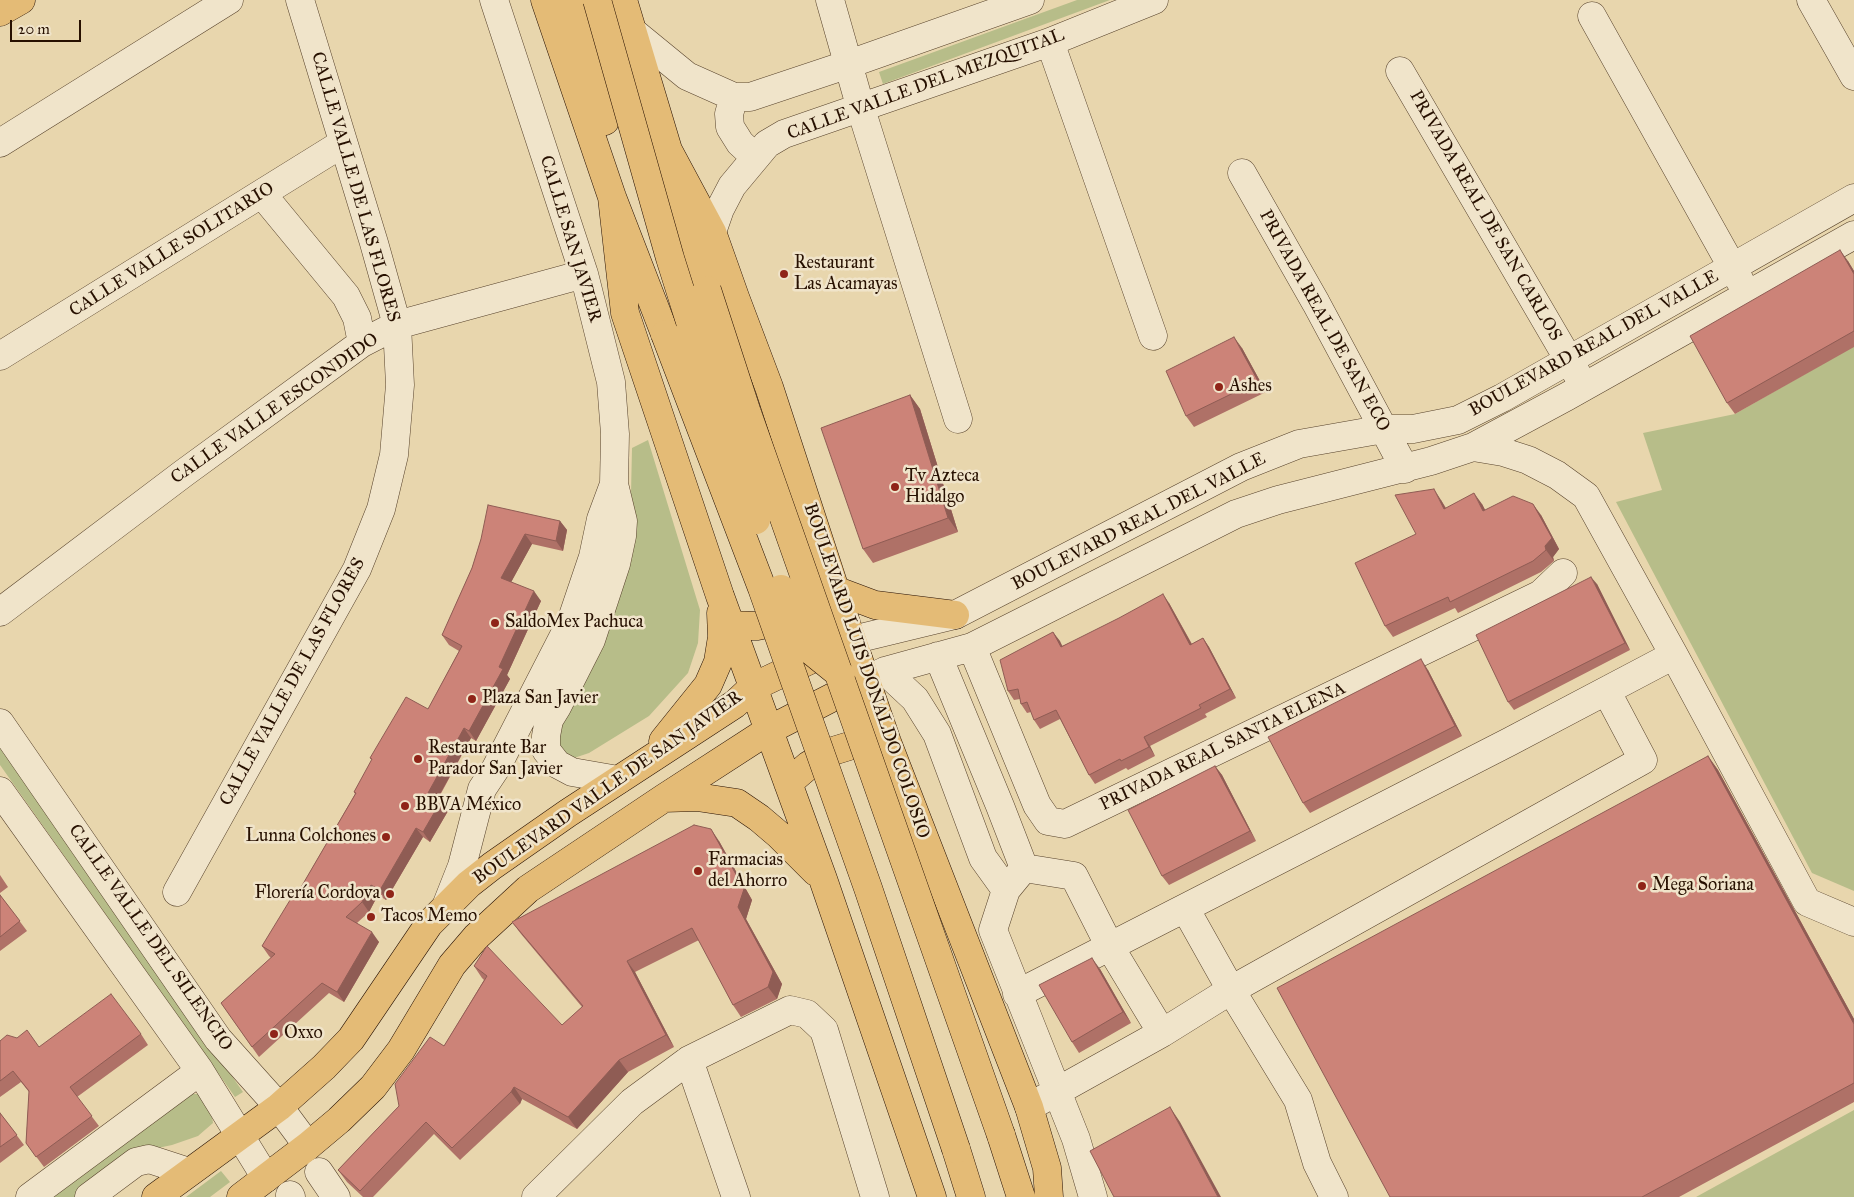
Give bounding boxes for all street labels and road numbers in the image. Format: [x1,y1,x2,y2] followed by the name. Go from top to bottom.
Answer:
[785,25,1067,145] street label: CALLE VALLE DEL MEZQUITAL
[306,49,404,325] street label: CALLE VALLE DE LAS FLORES
[1404,87,1566,345] street label: PRIVADA REAL DE SAN CARLOS
[534,153,606,325] street label: CALLE SAN JAVIER
[66,178,278,322] street label: CALLE VALLE SOLITARIO
[1254,206,1394,436] street label: PRIVADA REAL DE SAN ECO
[1466,266,1722,422] street label: BOULEVARD REAL DEL VALLE
[167,329,383,489] street label: CALLE VALLE ESCONDIDO
[1009,448,1269,596] street label: BOULEVARD REAL DEL VALLE
[798,500,934,842] street label: BOULEVARD LUIS DONALDO COLOSIO
[216,554,370,810] street label: CALLE VALLE DE LAS FLORES
[1096,678,1350,816] street label: PRIVADA REAL SANTA ELENA
[470,687,746,889] street label: BOULEVARD VALLE DE SAN JAVIER
[63,821,237,1055] street label: CALLE VALLE DEL SILENCIO

